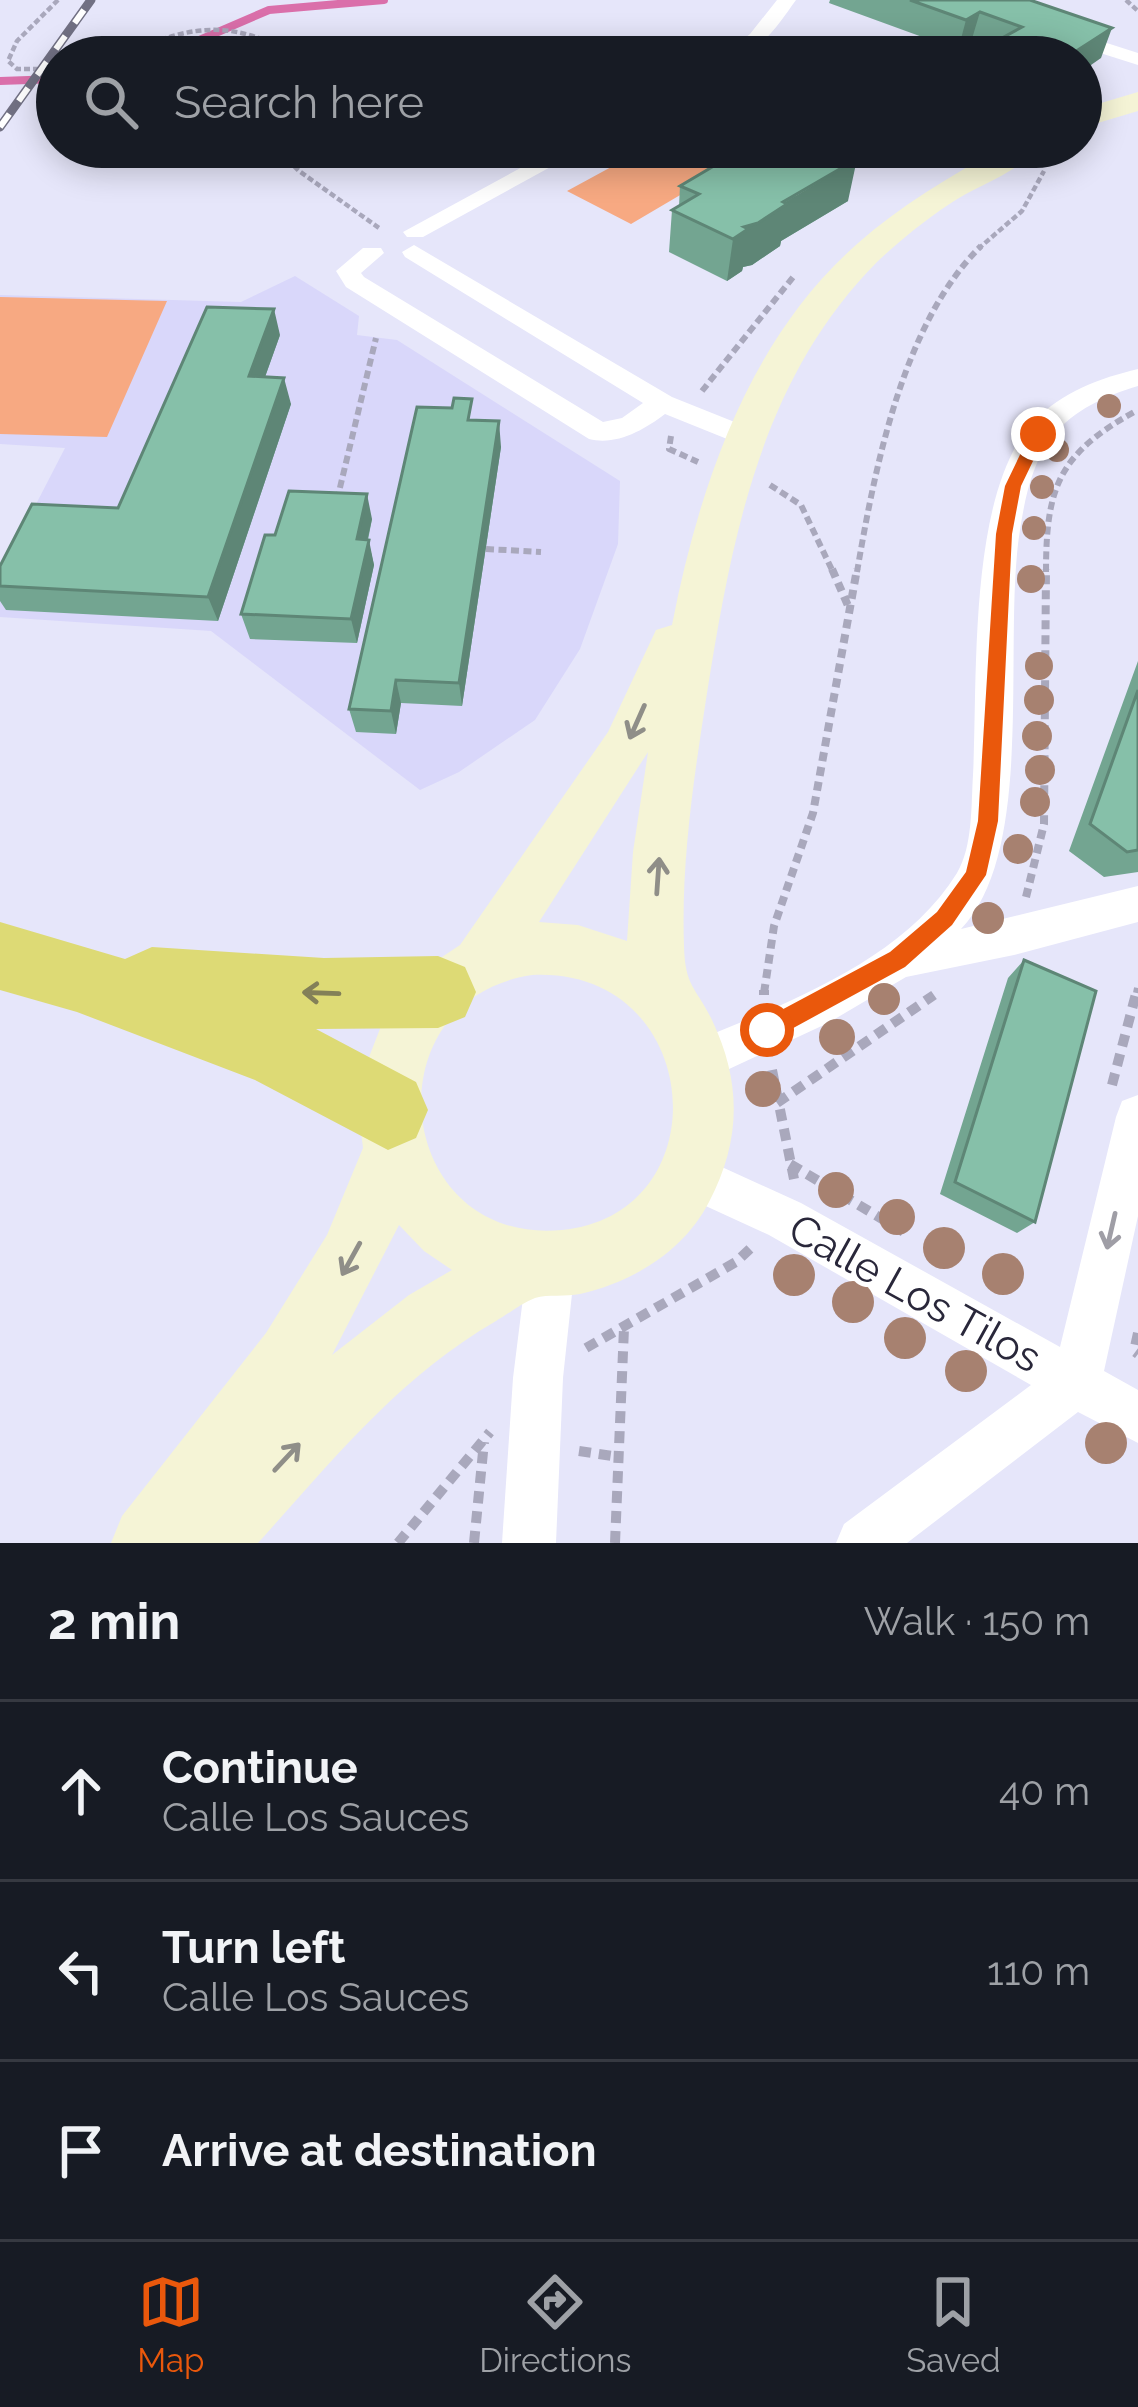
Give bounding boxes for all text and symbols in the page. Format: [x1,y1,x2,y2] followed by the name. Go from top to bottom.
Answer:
[36,36,1102,168] search box
[78,69,144,135] icon: search
[174,76,424,129] text: Search here
[1011,407,1065,461] route end
[625,703,647,739] one-way arrow
[646,857,669,896] one-way arrow
[302,981,341,1004] one-way arrow
[740,1003,794,1057] route start
[781,1204,1049,1382] street label: Calle Los Tilos
[1099,1212,1122,1250] one-way arrow
[339,1241,362,1276] one-way arrow
[272,1443,300,1472] one-way arrow
[48,1591,180,1651] text: 2 min
[864,1598,1090,1644] text: Walk · 150 m
[162,1741,358,1794] text: Continue
[48,1758,114,1824] icon: ahead
[999,1768,1090,1814] text: 40 m
[162,1794,469,1840] text: Calle Los Sauces
[162,1921,345,1974] text: Turn left
[48,1938,114,2004] icon: left
[987,1948,1090,1994] text: 110 m
[162,1974,469,2020] text: Calle Los Sauces
[48,2118,114,2184] icon: arrive
[162,2124,597,2177] text: Arrive at destination
[137,2269,204,2380] tab: Map
[479,2269,632,2380] tab: Directions
[906,2269,1001,2380] tab: Saved

